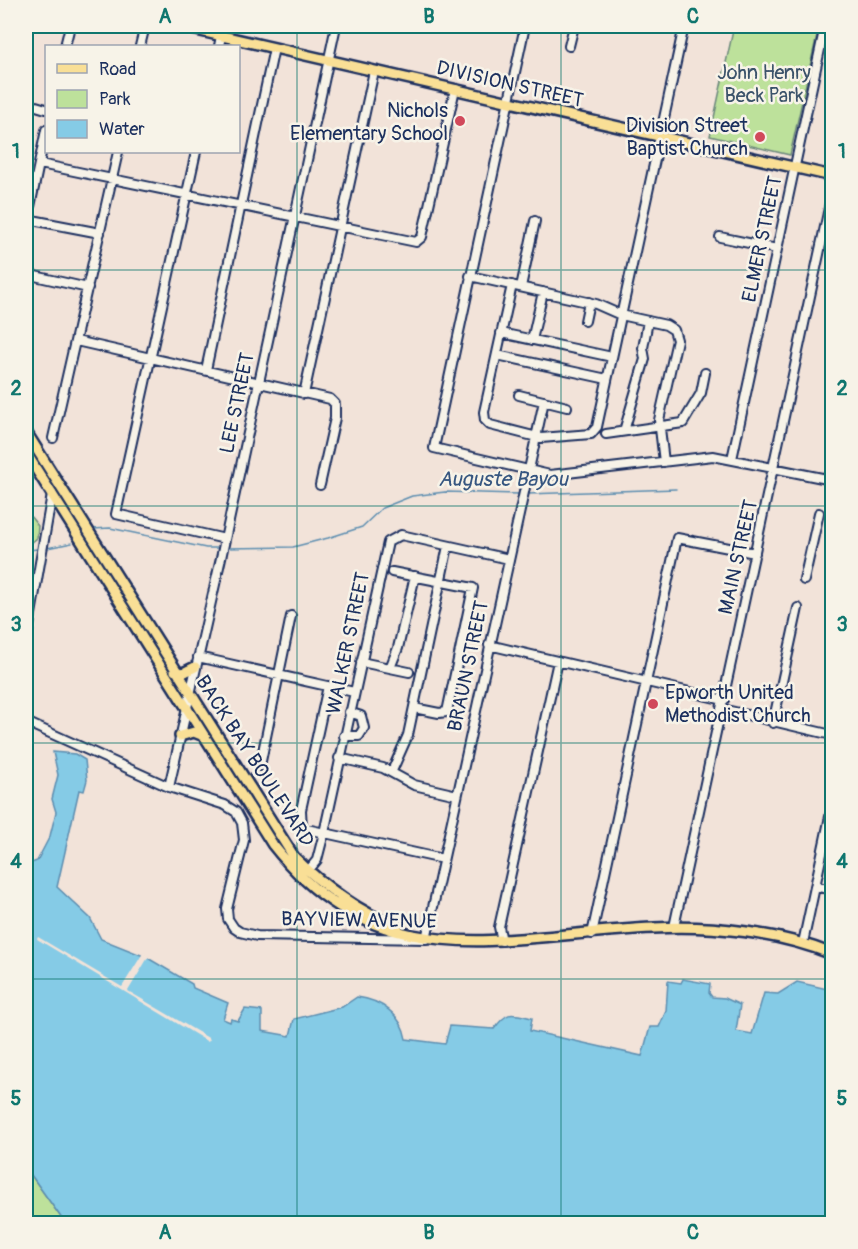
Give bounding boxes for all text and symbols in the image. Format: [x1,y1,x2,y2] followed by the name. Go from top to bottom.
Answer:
[159,4,172,29] text: A
[423,4,435,29] text: B
[687,4,699,29] text: C
[45,45,240,153] legend
[434,55,586,113] street label: DIVISION STREET
[99,58,136,81] text: Road
[717,60,811,108] park label: John Henry Beck Park
[99,88,131,111] text: Park
[290,98,448,146] place label: Nichols Elementary School
[626,113,749,161] place label: Division Street Baptist Church
[453,114,467,128] marker: Nichols Elementary School
[99,118,145,141] text: Water
[753,130,767,144] marker: Division Street Baptist Church
[12,139,20,164] text: 1
[838,139,846,164] text: 1
[736,173,788,305] street label: ELMER STREET
[214,350,260,456] street label: LEE STREET
[10,376,22,401] text: 2
[836,376,848,401] text: 2
[438,466,569,493] water label: Auguste Bayou
[713,497,763,617] street label: MAIN STREET
[321,570,375,716] street label: WALKER STREET
[442,598,494,734] street label: BRAUN STREET
[10,612,22,637] text: 3
[836,612,848,637] text: 3
[190,670,320,852] street label: BACK BAY BOULEVARD
[665,680,811,728] place label: Epworth United Methodist Church
[646,697,660,711] marker: Epworth United Methodist Church
[10,849,22,874] text: 4
[836,849,848,874] text: 4
[281,906,437,934] street label: BAYVIEW AVENUE
[11,1086,22,1111] text: 5
[837,1086,848,1111] text: 5
[159,1220,172,1245] text: A
[423,1220,435,1245] text: B
[687,1220,699,1245] text: C

